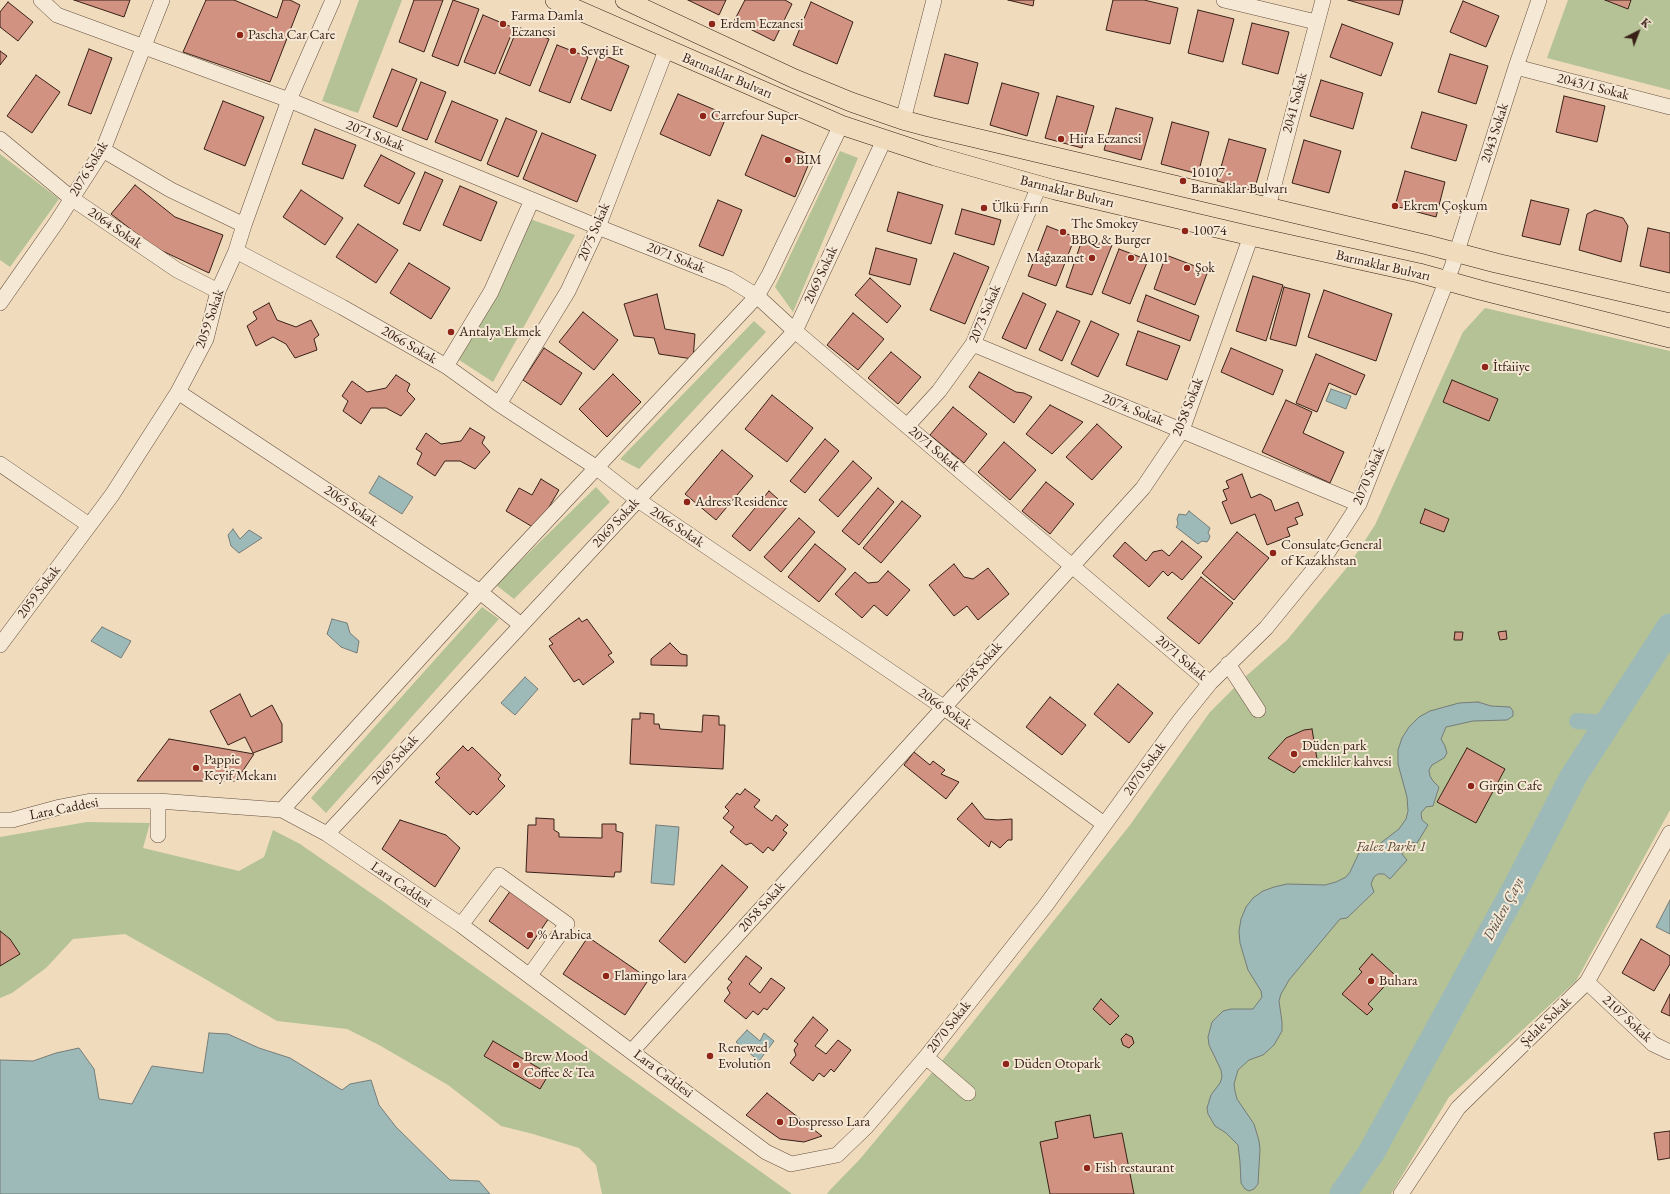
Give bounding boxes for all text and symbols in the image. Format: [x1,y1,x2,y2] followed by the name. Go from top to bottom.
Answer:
[511,8,583,40] place label: Farma Damla Eczanesi
[1618,12,1658,52] north arrow
[1638,15,1654,31] text: K
[720,16,803,32] place label: Erdem Eczanesi
[498,19,508,29] marker: Farma Damla Eczanesi
[707,19,717,29] marker: Erdem Eczanesi
[248,27,335,43] place label: Pascha Car Care
[235,30,245,40] marker: Pascha Car Care
[581,43,623,59] place label: Sevgi Et
[568,46,578,56] marker: Sevgi Et
[679,49,775,103] street label: Barınaklar Bulvarı
[1555,70,1631,104] street label: 2043/1 Sokak
[1279,71,1311,135] street label: 2041 Sokak
[1477,101,1513,165] street label: 2043 Sokak
[711,108,799,124] place label: Carrefour Super
[698,111,708,121] marker: Carrefour Super
[343,117,407,155] street label: 2071 Sokak
[1069,131,1141,147] place label: Hira Eczanesi
[1056,134,1066,144] marker: Hira Eczanesi
[66,138,112,200] street label: 2076 Sokak
[796,152,822,168] place label: BIM
[783,155,793,165] marker: BIM
[1191,165,1287,198] place label: 10107 - Barınaklar Bulvarı
[1018,172,1116,212] street label: Barınaklar Bulvarı
[1178,176,1188,186] marker: 10107 - Barınaklar Bulvarı
[1403,198,1488,214] place label: Ekrem Çoşkum
[574,200,614,264] street label: 2075 Sokak
[992,200,1049,216] place label: Ülkü Fırın
[1390,201,1400,211] marker: Ekrem Çoşkum
[979,203,989,213] marker: Ülkü Fırın
[85,204,145,252] street label: 2064 Sokak
[1071,216,1151,248] place label: The Smokey BBQ & Burger
[1193,223,1227,239] place label: 10074
[1180,226,1190,236] marker: 10074
[1058,227,1068,237] marker: The Smokey BBQ & Burger
[644,239,708,277] street label: 2071 Sokak
[800,244,842,306] street label: 2069 Sokak
[1334,247,1432,285] street label: Barınaklar Bulvarı
[1027,250,1084,266] place label: Mağazanet
[1139,250,1169,266] place label: A101
[1087,253,1097,263] marker: Mağazanet
[1126,253,1136,263] marker: A101
[1195,260,1215,276] place label: Şok
[1182,263,1192,273] marker: Şok
[965,282,1005,346] street label: 2073 Sokak
[192,287,228,351] street label: 2059 Sokak
[378,322,440,368] street label: 2066 Sokak
[459,324,541,340] place label: Antalya Ekmek
[446,327,456,337] marker: Antalya Ekmek
[1493,359,1530,375] place label: İtfaiiye
[1480,362,1490,372] marker: İtfaiiye
[1169,375,1207,439] street label: 2058 Sokak
[1100,390,1166,430] street label: 2074. Sokak
[905,423,963,475] street label: 2071 Sokak
[1349,444,1389,508] street label: 2070 Sokak
[321,482,381,530] street label: 2065 Sokak
[695,494,788,510] place label: Adress Residence
[589,495,643,551] street label: 2069 Sokak
[682,497,692,507] marker: Adress Residence
[647,503,707,551] street label: 2066 Sokak
[1281,537,1382,570] place label: Consulate-General of Kazakhstan
[1268,548,1278,558] marker: Consulate-General of Kazakhstan
[14,562,64,622] street label: 2059 Sokak
[1152,632,1210,684] street label: 2071 Sokak
[952,638,1006,696] street label: 2058 Sokak
[915,684,975,734] street label: 2066 Sokak
[368,732,422,788] street label: 2069 Sokak
[1302,738,1392,770] place label: Düden park emekliler kahvesi
[1120,739,1170,799] street label: 2070 Sokak
[1289,749,1299,759] marker: Düden park emekliler kahvesi
[204,752,277,784] place label: Pappie Keyif Mekanı
[191,763,201,773] marker: Pappie Keyif Mekanı
[1479,778,1542,794] place label: Girgin Cafe
[1466,781,1476,791] marker: Girgin Cafe
[28,794,100,824] street label: Lara Caddesi
[1356,839,1426,855] park label: Falez Parkı 1
[367,858,435,912] street label: Lara Caddesi
[1480,874,1528,944] water label: Düden Çayı
[735,878,789,936] street label: 2058 Sokak
[538,927,592,943] place label: % Arabica
[525,930,535,940] marker: % Arabica
[614,968,687,984] place label: Flamingo lara
[601,971,611,981] marker: Flamingo lara
[1379,973,1418,989] place label: Buhara
[1366,976,1376,986] marker: Buhara
[1599,992,1655,1046] street label: 2107 Sokak
[1517,994,1575,1050] street label: Şelale Sokak
[923,998,975,1056] street label: 2070 Sokak
[718,1040,771,1072] place label: Renewed Evolution
[630,1046,696,1102] street label: Lara Caddesi
[524,1049,594,1082] place label: Brew Mood Coffee & Tea
[705,1051,715,1061] marker: Renewed Evolution
[1014,1056,1100,1072] place label: Düden Otopark
[1001,1059,1011,1069] marker: Düden Otopark
[511,1060,521,1070] marker: Brew Mood Coffee & Tea
[788,1114,870,1130] place label: Dospresso Lara
[775,1117,785,1127] marker: Dospresso Lara
[1095,1160,1174,1176] place label: Fish restaurant
[1082,1163,1092,1173] marker: Fish restaurant

